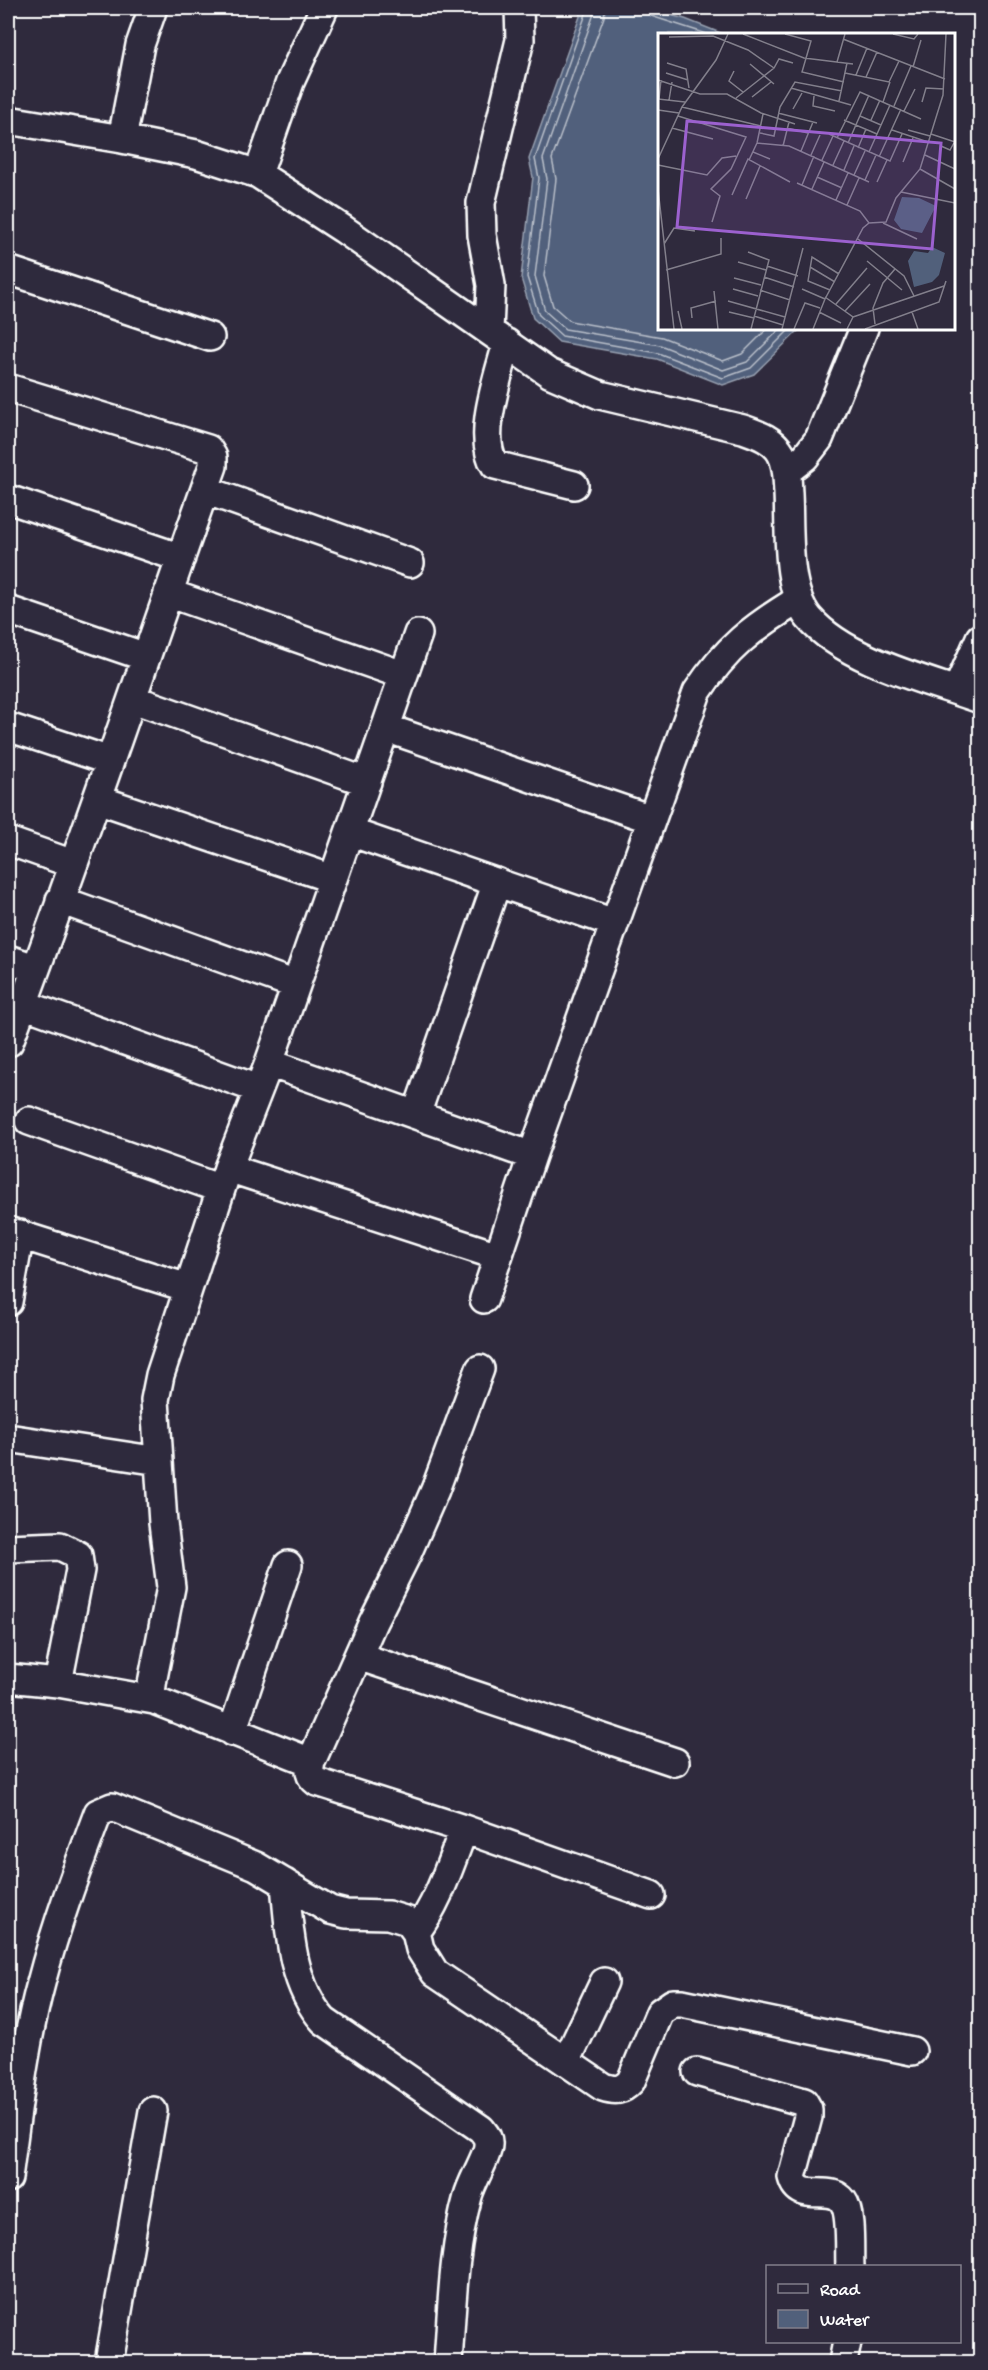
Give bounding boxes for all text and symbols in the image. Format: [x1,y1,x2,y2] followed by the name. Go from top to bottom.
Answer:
[658,33,955,330] inset map
[766,2265,961,2343] legend
[820,2281,861,2302] text: Road
[820,2311,870,2332] text: Water

